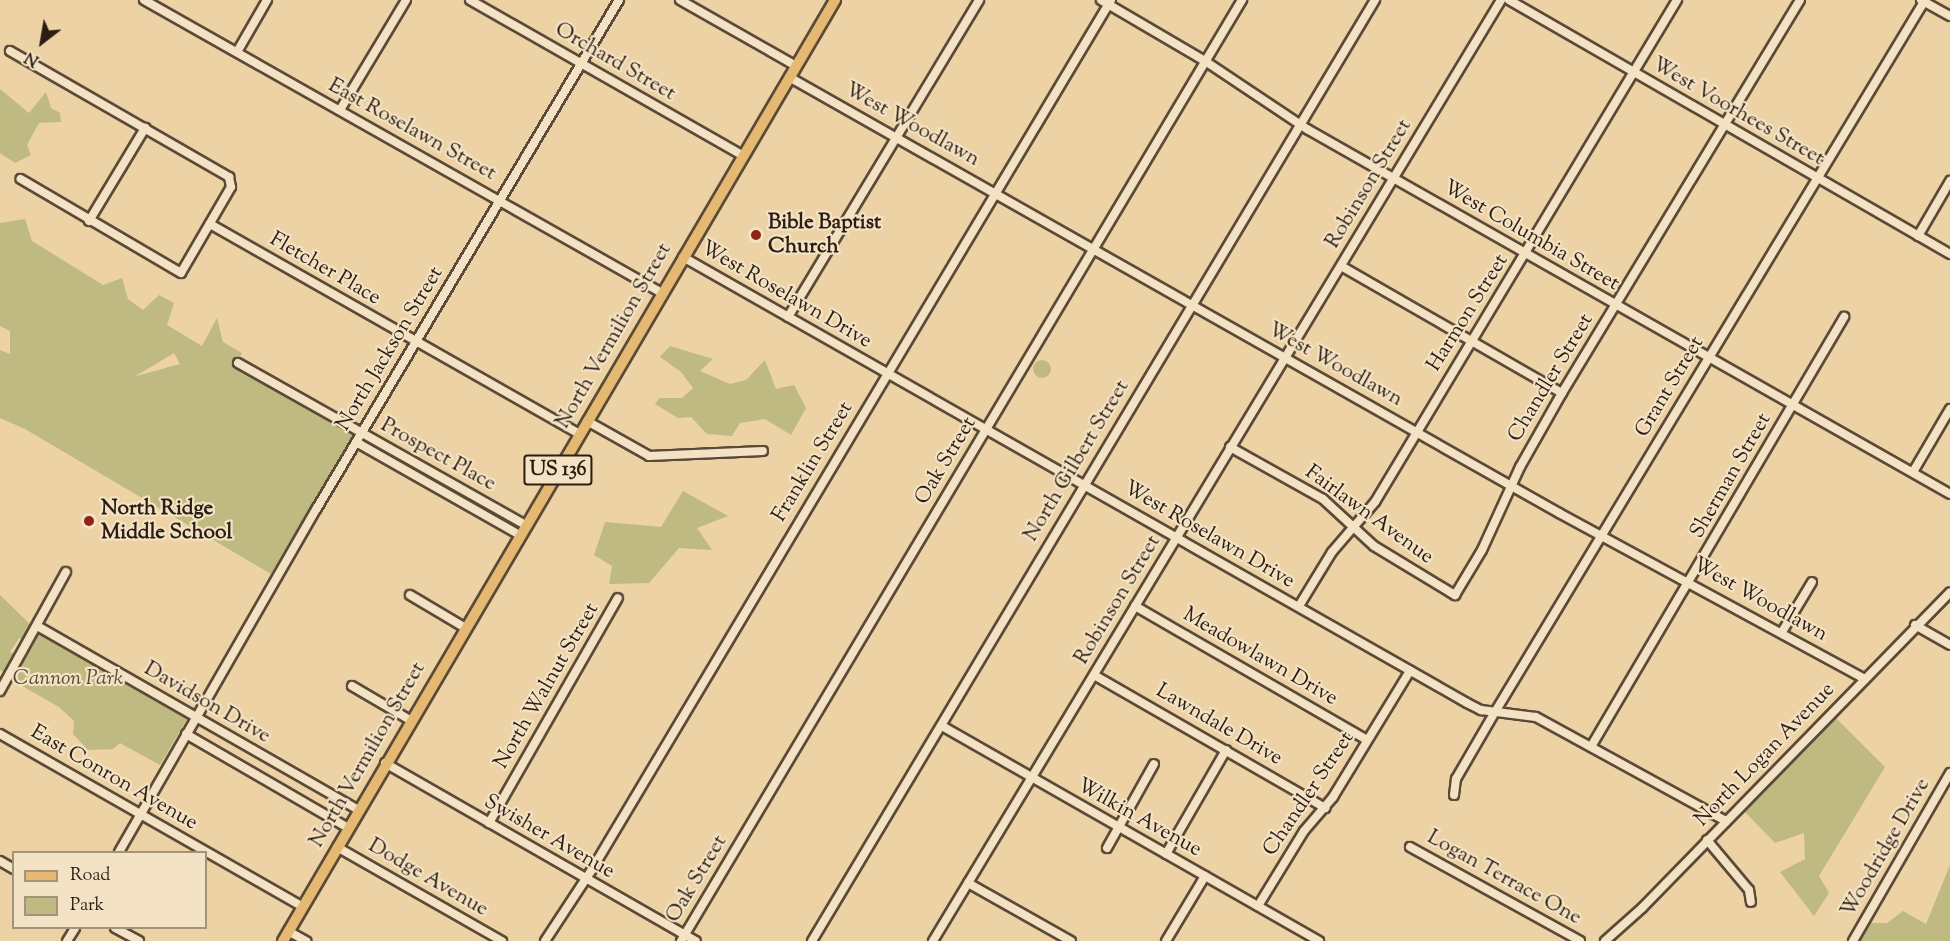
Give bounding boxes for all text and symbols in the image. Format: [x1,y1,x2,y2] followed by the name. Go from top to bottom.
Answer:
[12,12,72,72] north arrow
[550,17,680,107] street label: Orchard Street
[21,45,44,71] text: N
[1647,52,1829,172] street label: West Voorhees Street
[324,73,500,187] street label: East Roselawn Street
[840,78,984,172] street label: West Woodlawn
[1320,115,1418,253] street label: Robinson Street
[1438,175,1624,297] street label: West Columbia Street
[768,210,881,260] place label: Bible Baptist Church
[265,227,385,311] street label: Fletcher Place
[749,228,763,242] marker: Bible Baptist Church
[696,236,876,354] street label: West Roselawn Drive
[551,239,677,433] street label: North Vermilion Street
[1422,250,1514,376] street label: Harmon Street
[331,262,449,436] street label: North Jackson Street
[1503,309,1599,447] street label: Chandler Street
[1263,318,1407,412] street label: West Woodlawn
[1630,332,1710,442] street label: Grant Street
[1019,376,1135,546] street label: North Gilbert Street
[767,397,859,527] street label: Franklin Street
[1685,409,1777,543] street label: Sherman Street
[376,413,500,497] street label: Prospect Place
[910,413,982,509] street label: Oak Street
[522,453,594,487] road number: US 136
[1300,460,1438,570] street label: Fairlawn Avenue
[1119,476,1299,594] street label: West Roselawn Drive
[101,496,232,546] place label: North Ridge Middle School
[82,514,96,528] marker: North Ridge Middle School
[1069,531,1167,669] street label: Robinson Street
[1688,553,1832,647] street label: West Woodlawn
[489,598,605,774] street label: North Walnut Street
[1178,602,1342,712] street label: Meadowlawn Drive
[139,657,275,749] street label: Davidson Drive
[305,658,431,852] street label: North Vermilion Street
[13,666,123,692] park label: Cannon Park
[1690,678,1840,832] street label: North Logan Avenue
[1151,679,1287,771] street label: Lawndale Drive
[26,720,202,836] street label: East Conron Avenue
[1258,727,1360,861] street label: Chandler Street
[1072,773,1206,863] street label: Wilkin Avenue
[1836,774,1936,922] street label: Woodridge Drive
[479,789,619,885] street label: Swisher Avenue
[1422,825,1586,931] street label: Logan Terrace One
[661,831,733,927] street label: Oak Street
[364,834,492,922] street label: Dodge Avenue
[12,851,207,929] legend
[70,863,110,889] text: Road
[70,893,104,919] text: Park

